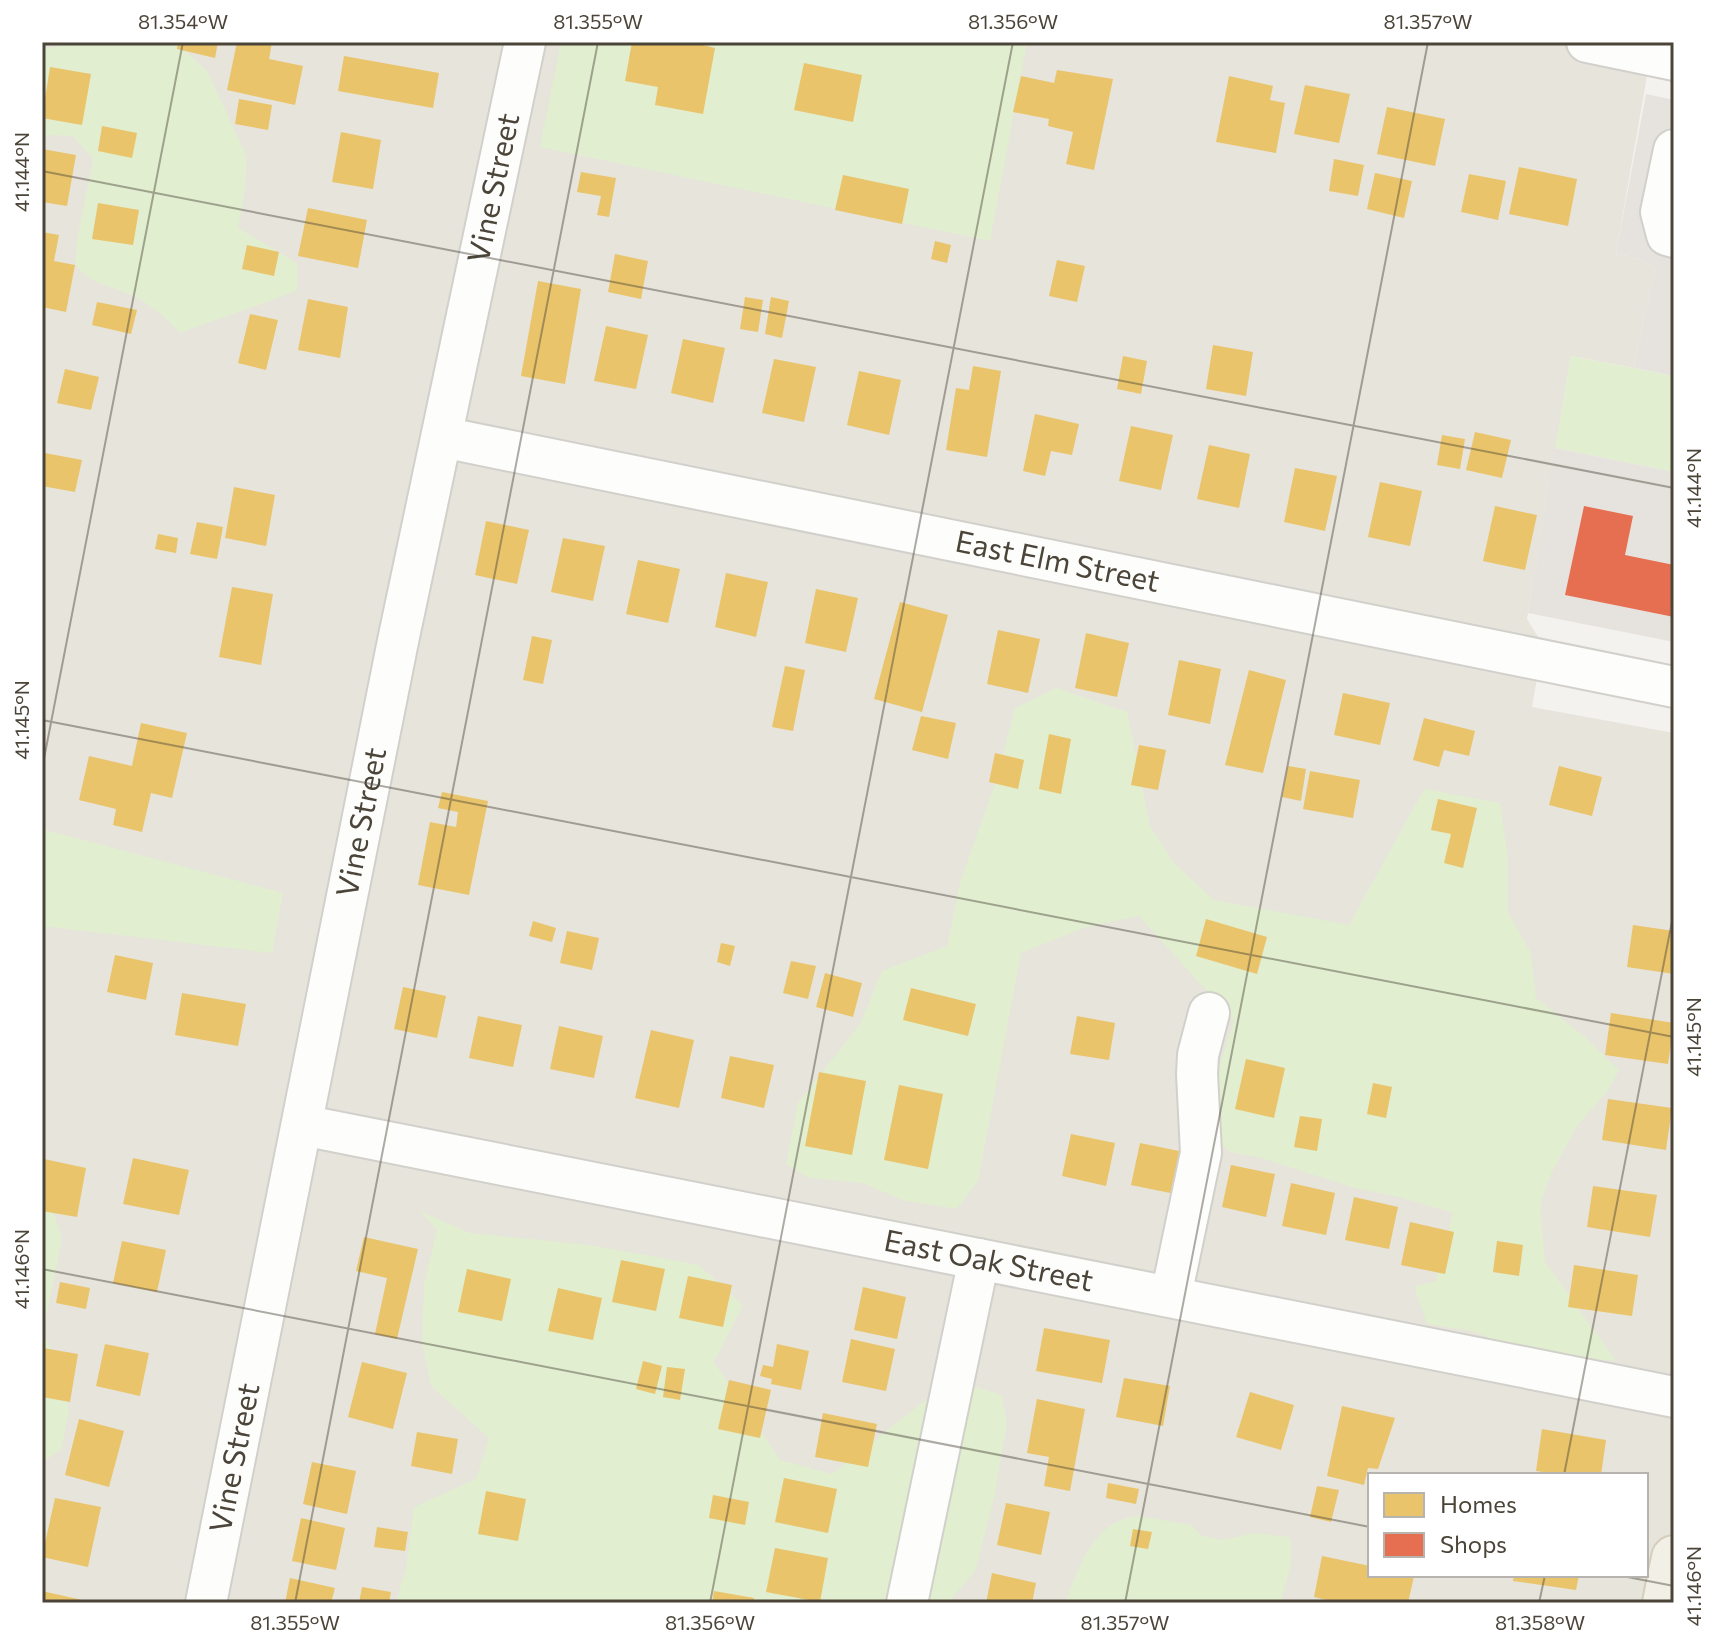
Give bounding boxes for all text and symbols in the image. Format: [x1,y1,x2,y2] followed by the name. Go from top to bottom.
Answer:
[138,9,228,33] text: 81.354°W
[553,9,643,33] text: 81.355°W
[968,9,1058,33] text: 81.356°W
[1384,9,1472,33] text: 81.357°W
[458,109,525,266] street label: Vine Street
[9,132,33,212] text: 41.144°N
[1681,448,1705,528] text: 41.144°N
[953,521,1163,598] street label: East Elm Street
[9,680,33,760] text: 41.145°N
[326,744,392,900] street label: Vine Street
[1681,997,1705,1077] text: 41.145°N
[881,1220,1097,1297] street label: East Oak Street
[9,1229,33,1309] text: 41.146°N
[200,1379,266,1535] street label: Vine Street
[1368,1473,1648,1577] legend
[1440,1489,1517,1518] text: Homes
[1440,1529,1507,1558] text: Shops
[1681,1546,1705,1626] text: 41.146°N
[250,1610,340,1634] text: 81.355°W
[665,1610,755,1634] text: 81.356°W
[1081,1610,1169,1634] text: 81.357°W
[1495,1610,1585,1634] text: 81.358°W

